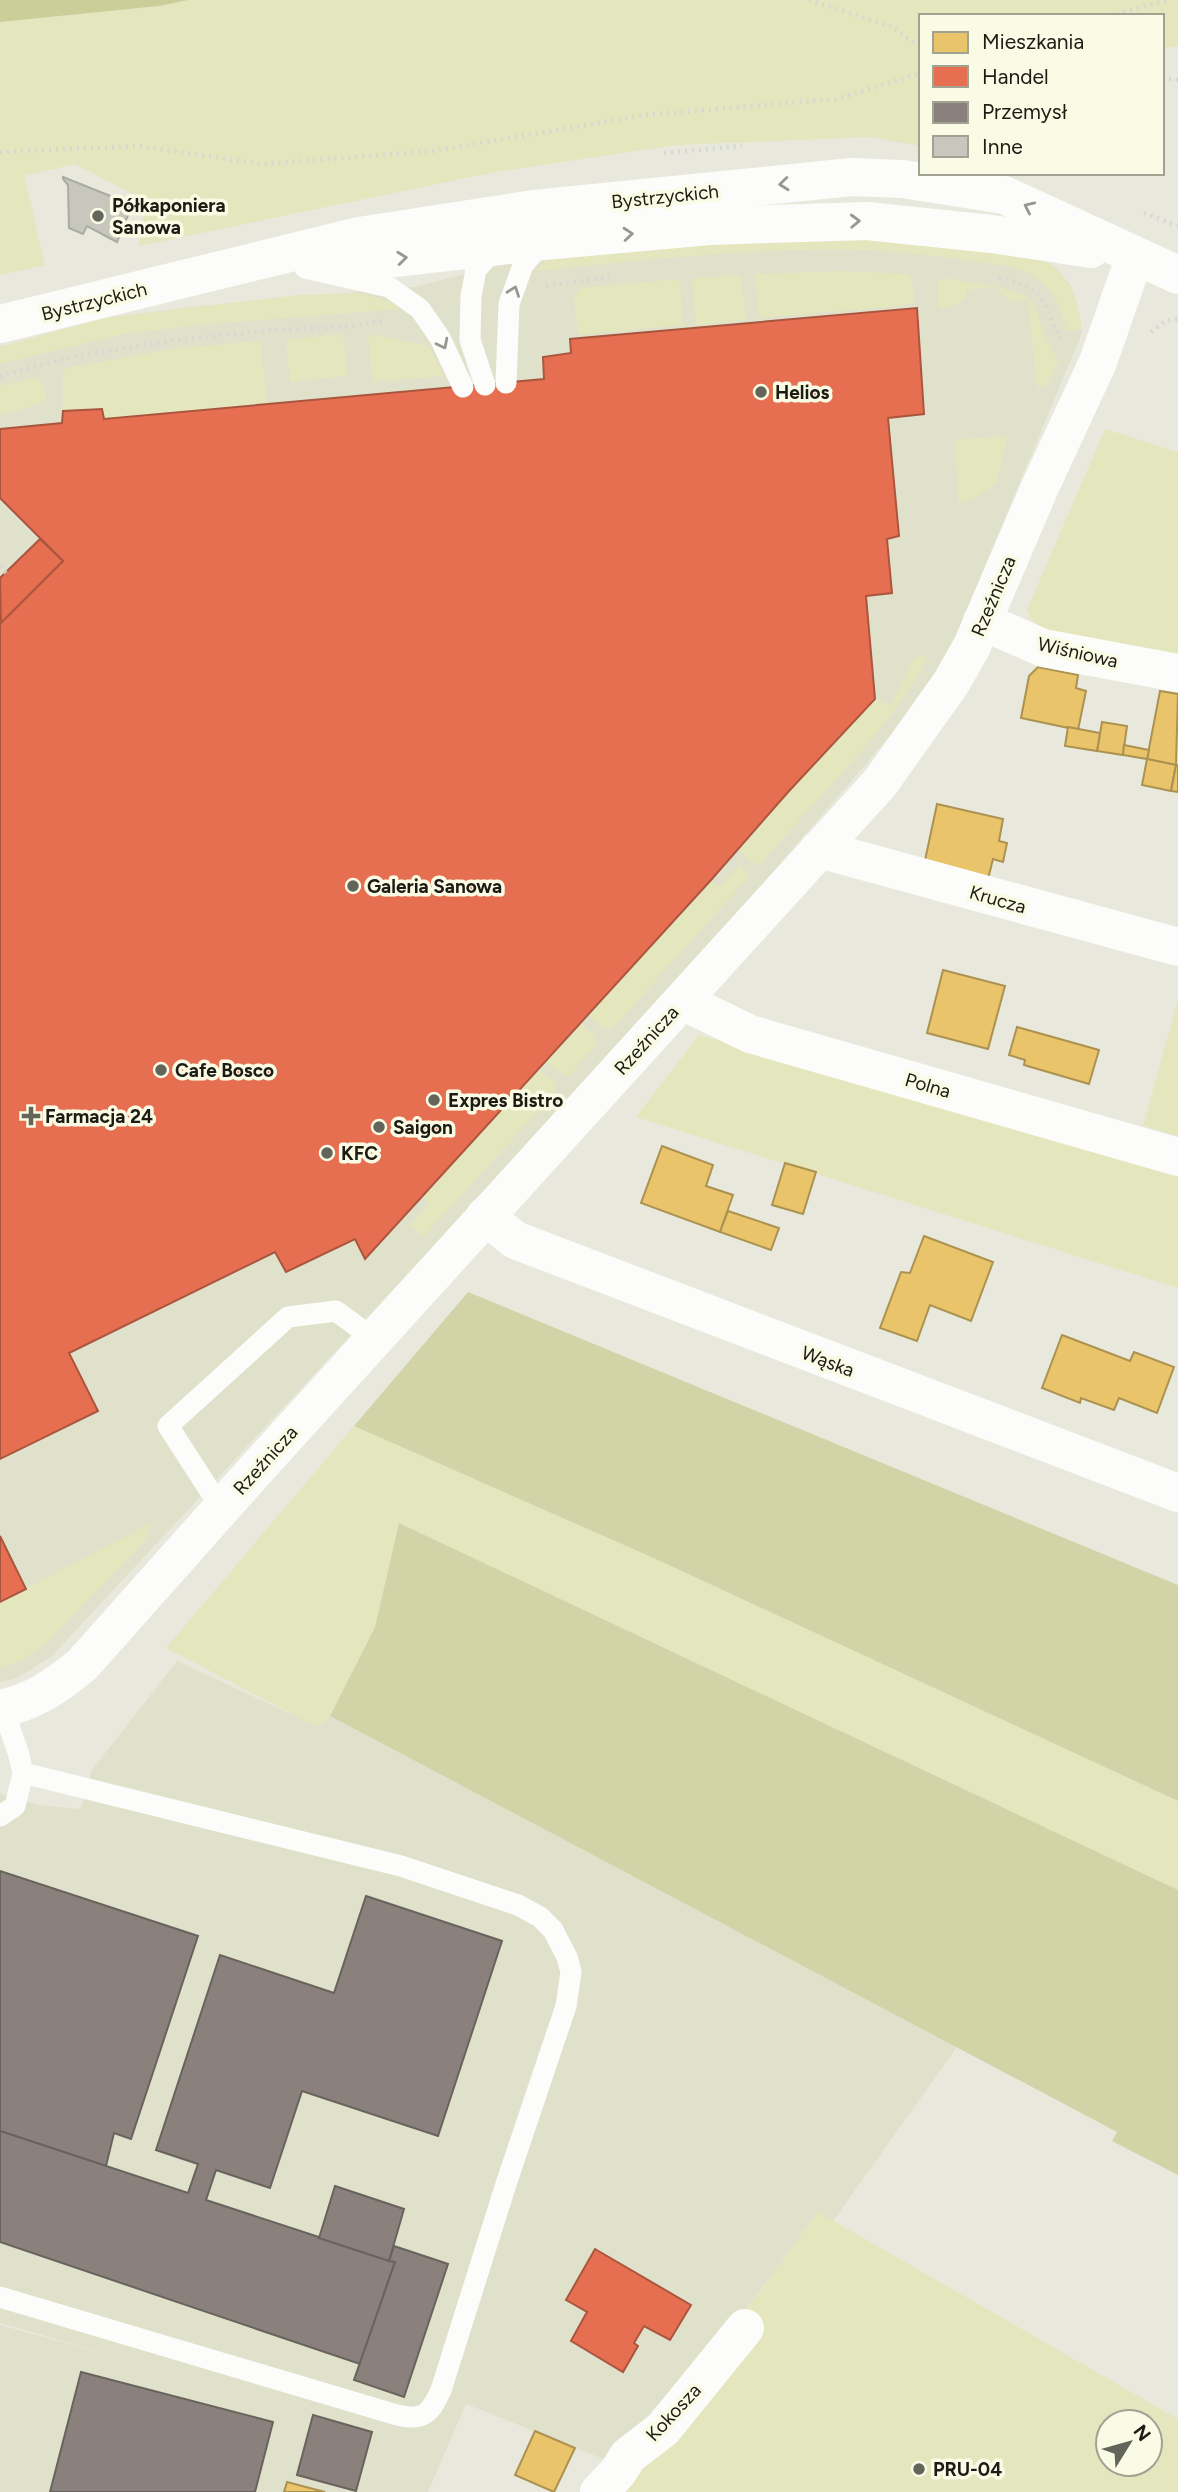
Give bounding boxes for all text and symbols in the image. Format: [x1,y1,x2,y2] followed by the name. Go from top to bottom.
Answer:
[919,14,1164,175] legend
[982,29,1084,54] text: Mieszkania
[982,64,1049,89] text: Handel
[982,99,1067,124] text: Przemysł
[982,134,1023,159] text: Inne
[778,176,789,191] one-way arrow
[610,179,720,214] street label: Bystrzyckich
[112,194,226,239] place label: Półkaponiera Sanowa
[1024,201,1036,215] one-way arrow
[90,208,106,224] marker: Półkaponiera Sanowa
[850,213,861,229] one-way arrow
[623,227,634,242] one-way arrow
[396,250,408,265] one-way arrow
[39,277,149,326] street label: Bystrzyckich
[506,285,520,297] one-way arrow
[434,337,448,349] one-way arrow
[775,381,829,404] place label: Helios
[753,384,769,400] marker: Helios
[966,552,1021,640] street label: Rzeźnicza
[1035,632,1120,673] street label: Wiśniowa
[367,875,502,898] place label: Galeria Sanowa
[345,878,361,894] marker: Galeria Sanowa
[967,880,1029,919] street label: Krucza
[609,1001,683,1080] street label: Rzeźnicza
[175,1059,274,1082] place label: Cafe Bosco
[153,1062,169,1078] marker: Cafe Bosco
[902,1068,953,1103] street label: Polna
[448,1089,563,1112] place label: Expres Bistro
[426,1092,442,1108] marker: Expres Bistro
[45,1105,153,1128] place label: Farmacja 24
[23,1108,39,1124] marker: Farmacja 24
[393,1116,453,1139] place label: Saigon
[371,1119,387,1135] marker: Saigon
[341,1142,378,1165] place label: KFC
[319,1145,335,1161] marker: KFC
[798,1341,857,1382] street label: Wąska
[228,1421,302,1500] street label: Rzeźnicza
[641,2379,706,2446] street label: Kokosza
[1094,2408,1164,2478] north arrow
[1129,2420,1156,2446] text: N
[933,2458,1002,2481] place label: PRU-04
[911,2461,927,2477] marker: PRU-04

